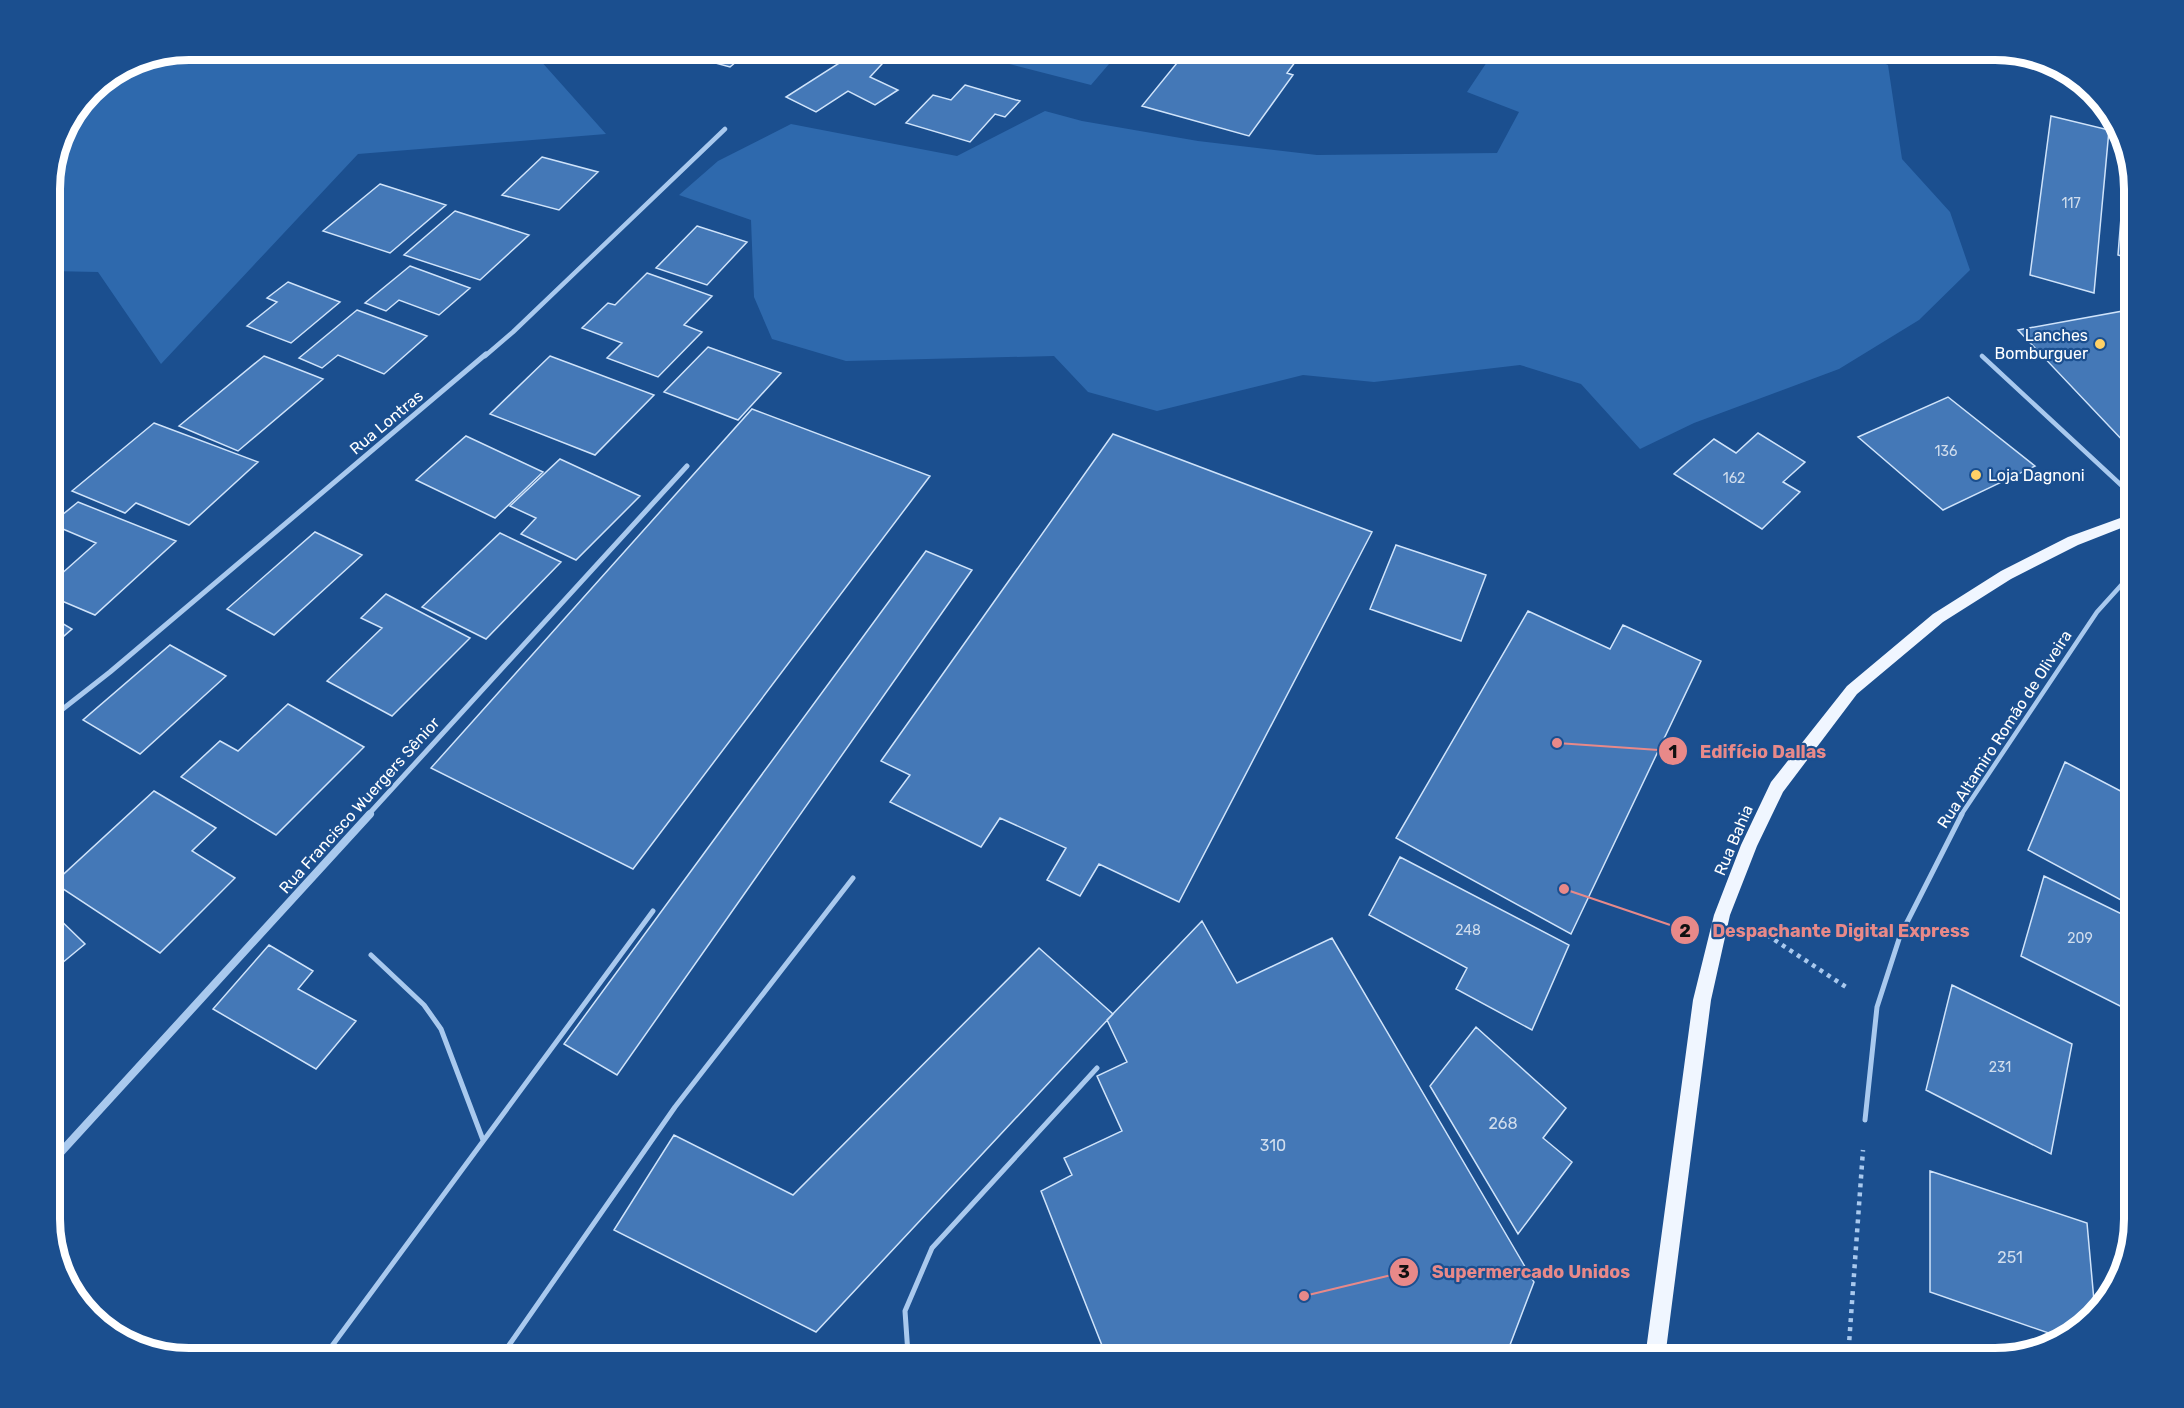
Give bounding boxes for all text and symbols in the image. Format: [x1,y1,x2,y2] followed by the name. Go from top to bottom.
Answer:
[2061,195,2081,212] house number: 117
[1995,326,2088,363] place label: Lanches Bomburguer
[2093,337,2107,351] marker: Lanches Bomburguer
[346,386,427,458] street label: Rua Lontras
[1935,443,1957,460] house number: 136
[1988,466,2085,485] place label: Loja Dagnoni
[1969,468,1983,482] marker: Loja Dagnoni
[1723,470,1745,487] house number: 162
[1933,627,2076,832] street label: Rua Altamiro Romão de Oliveira
[275,713,444,897] street label: Rua Francisco Wuergers Sênior
[1658,733,1839,769] callout: Edifício Dallas
[1669,741,1677,763] text: 1
[1700,741,1826,763] text: Edifício Dallas
[1710,802,1757,878] street label: Rua Bahia
[1670,912,1981,948] callout: Despachante Digital Express
[1679,920,1691,942] text: 2
[1712,920,1970,942] text: Despachante Digital Express
[1455,922,1481,939] house number: 248
[2067,930,2093,947] house number: 209
[1989,1059,2011,1076] house number: 231
[1488,1114,1518,1133] house number: 268
[1260,1136,1286,1155] house number: 310
[1997,1248,2023,1267] house number: 251
[1389,1254,1642,1290] callout: Supermercado Unidos
[1398,1261,1410,1283] text: 3
[1432,1261,1630,1283] text: Supermercado Unidos

